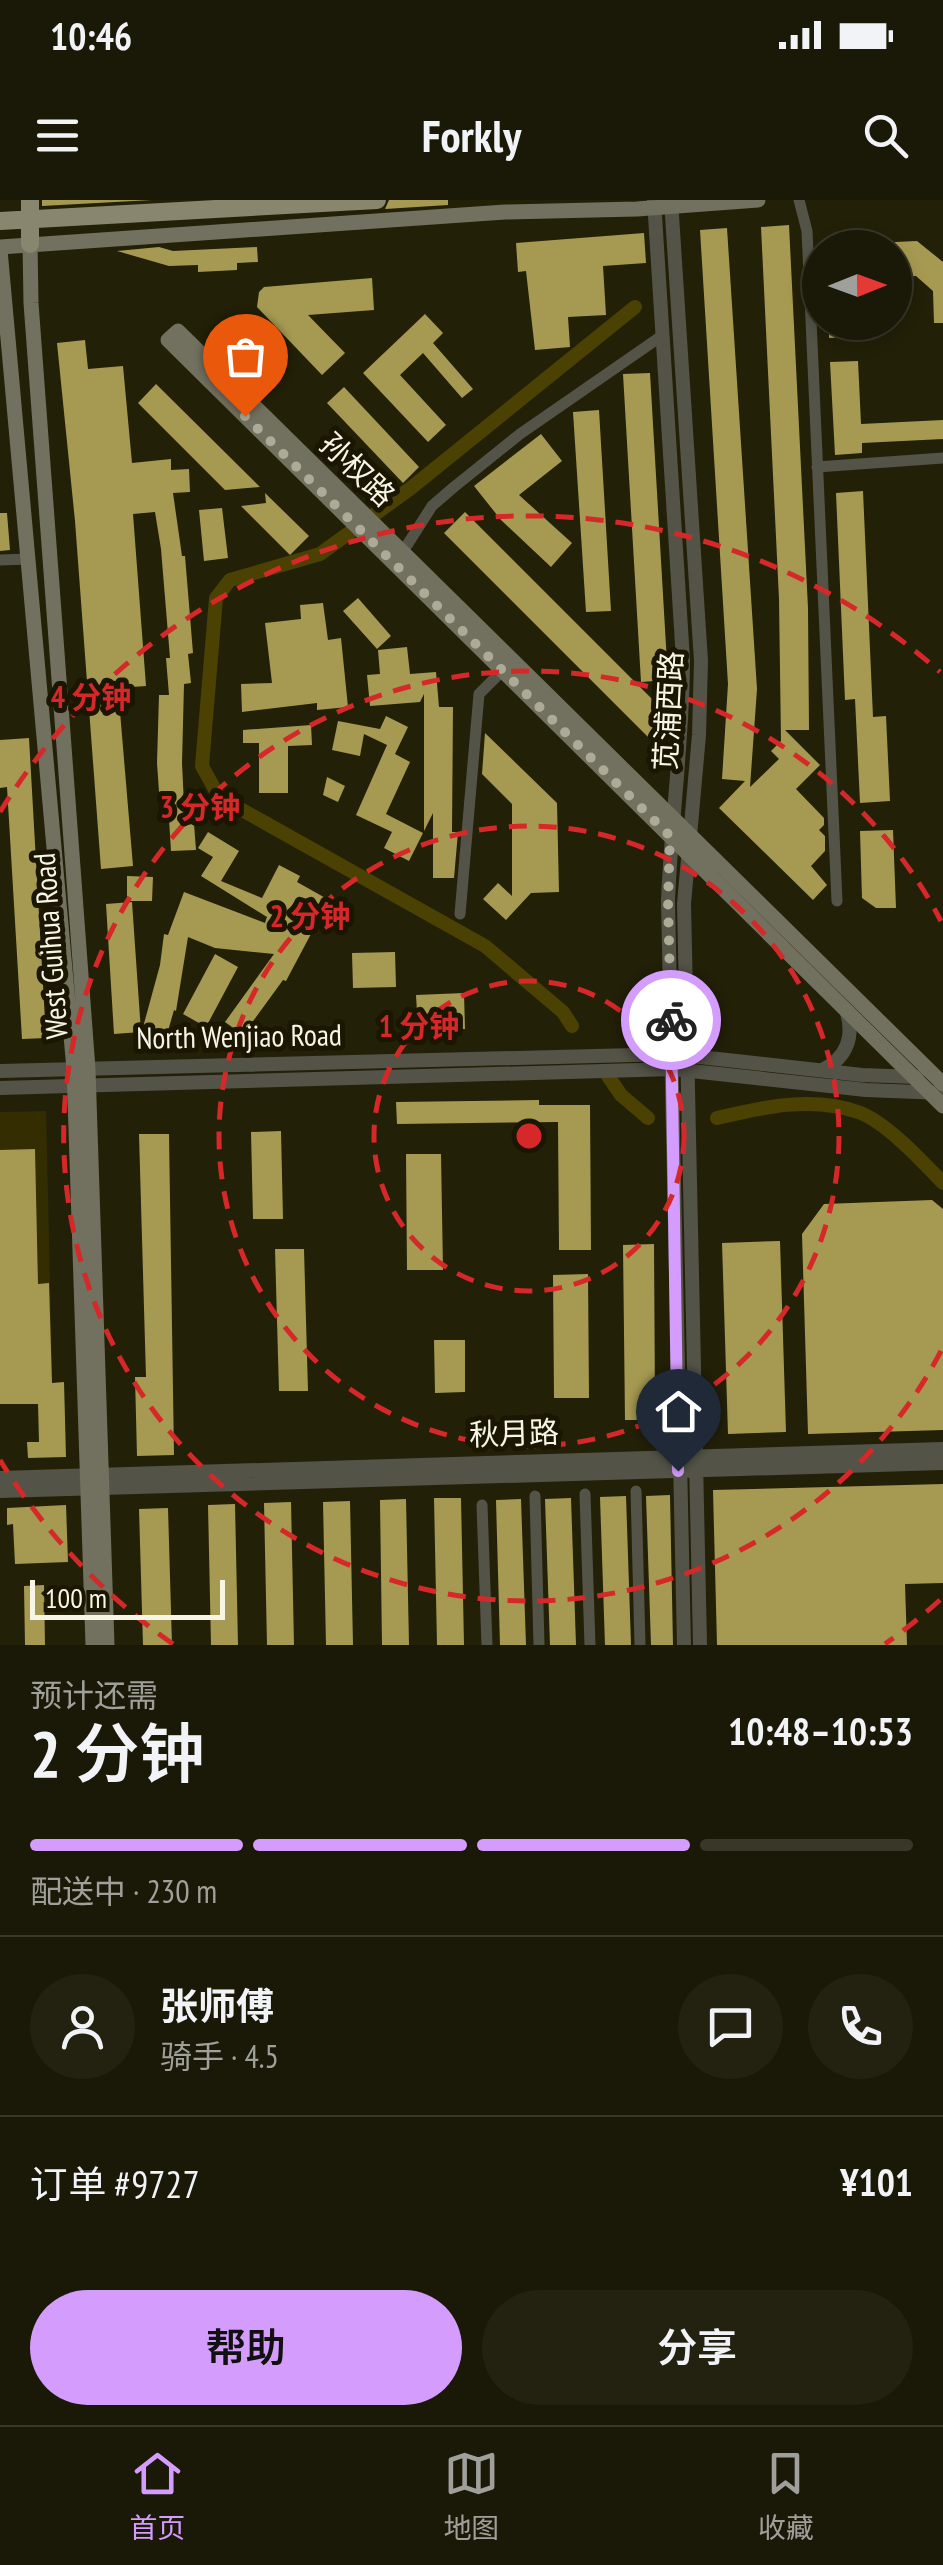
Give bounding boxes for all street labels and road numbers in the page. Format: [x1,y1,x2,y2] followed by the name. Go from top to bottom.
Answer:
[312,424,404,514] street label: 孙权路
[645,650,690,772] street label: 苋浦西路
[24,852,75,1040] street label: West Guihua Road
[136,1014,342,1057] street label: North Wenjiao Road
[468,1411,560,1454] street label: 秋月路

